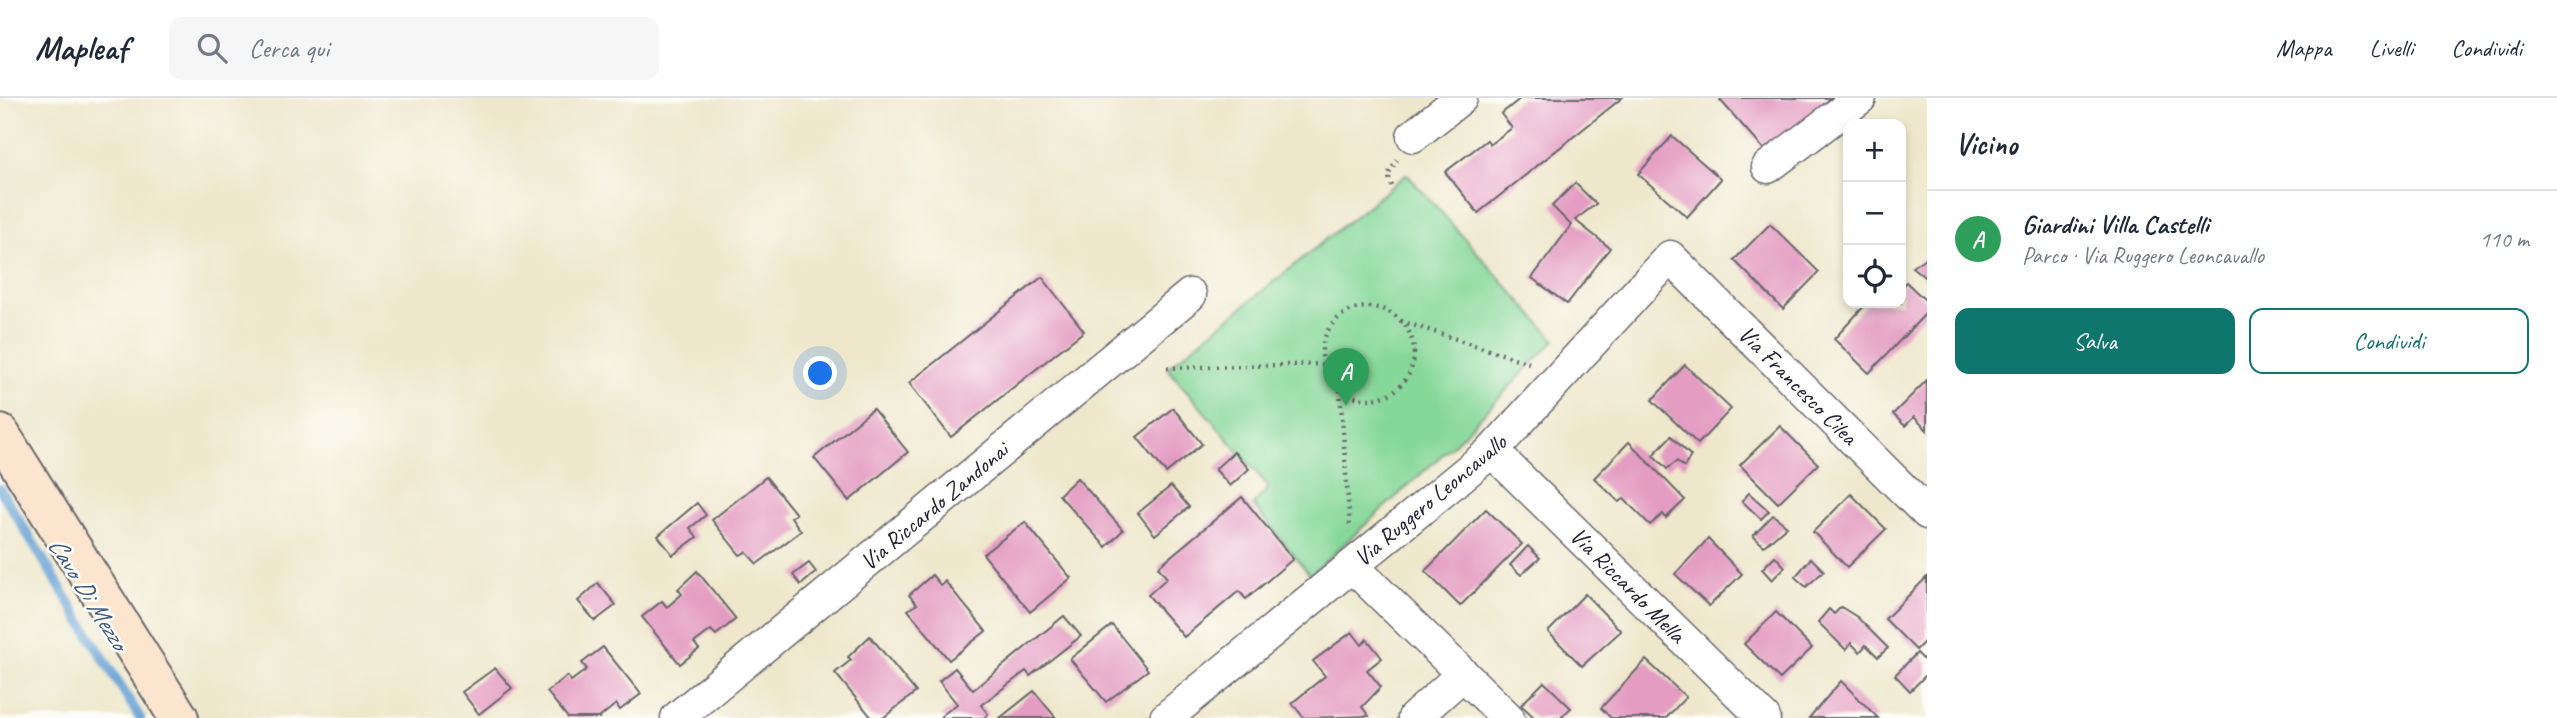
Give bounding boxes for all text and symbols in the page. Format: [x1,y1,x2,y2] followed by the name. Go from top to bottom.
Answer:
[169,17,659,80] search box
[35,27,127,69] text: Mapleaf
[193,29,231,67] icon: search
[249,32,329,65] text: Cerca qui
[2276,33,2332,63] text: Mappa
[2370,33,2413,63] text: Livelli
[2451,33,2522,63] text: Condividi
[1843,119,1906,308] map controls
[1843,119,1906,182] button: +
[1955,125,2017,163] text: Vicino
[1843,182,1906,245] button: −
[2022,208,2208,241] text: Giardini Villa Castelli
[1972,225,1984,254] text: A
[2480,225,2529,254] text: 110 m
[2022,241,2264,270] text: Parco · Via Ruggero Leoncavallo
[1843,245,1906,308] button: locate
[1955,308,2235,374] button: Salva
[2249,308,2529,374] button: Condividi
[1732,319,1865,452] street label: Via Francesco Cilea
[1323,348,1369,406] pin: A
[803,356,837,390] your location
[1348,426,1514,573] street label: Via Ruggero Leoncavallo
[854,433,1017,577] street label: Via Riccardo Zandonai
[1564,521,1693,650] street label: Via Riccardo Mella
[41,531,138,659] water label: Cavo Di Mezzo

